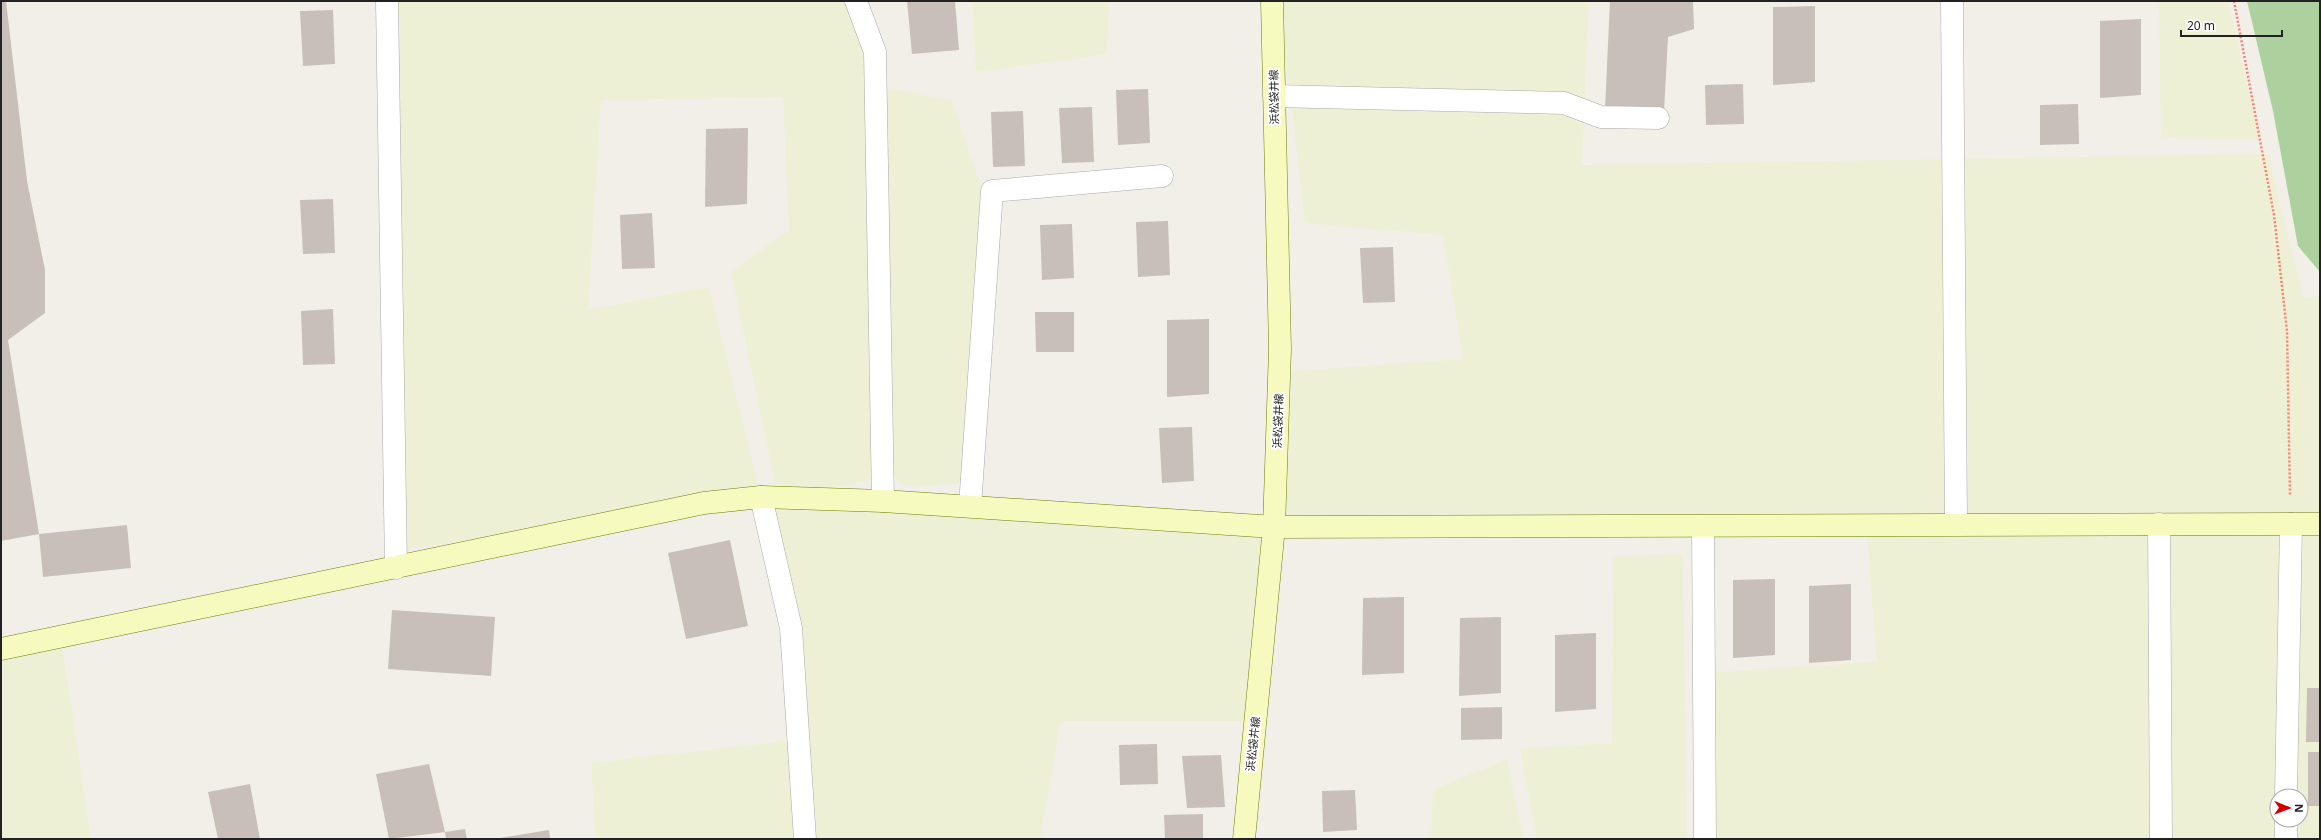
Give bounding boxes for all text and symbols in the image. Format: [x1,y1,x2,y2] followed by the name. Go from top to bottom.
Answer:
[2181,12,2282,38] scale bar
[2187,17,2215,34] text: 20 m
[1266,69,1281,125] street label: 浜松袋井線
[1269,393,1286,449] street label: 浜松袋井線
[1242,716,1263,772] street label: 浜松袋井線
[2269,788,2309,828] north arrow
[2292,804,2307,813] text: N

